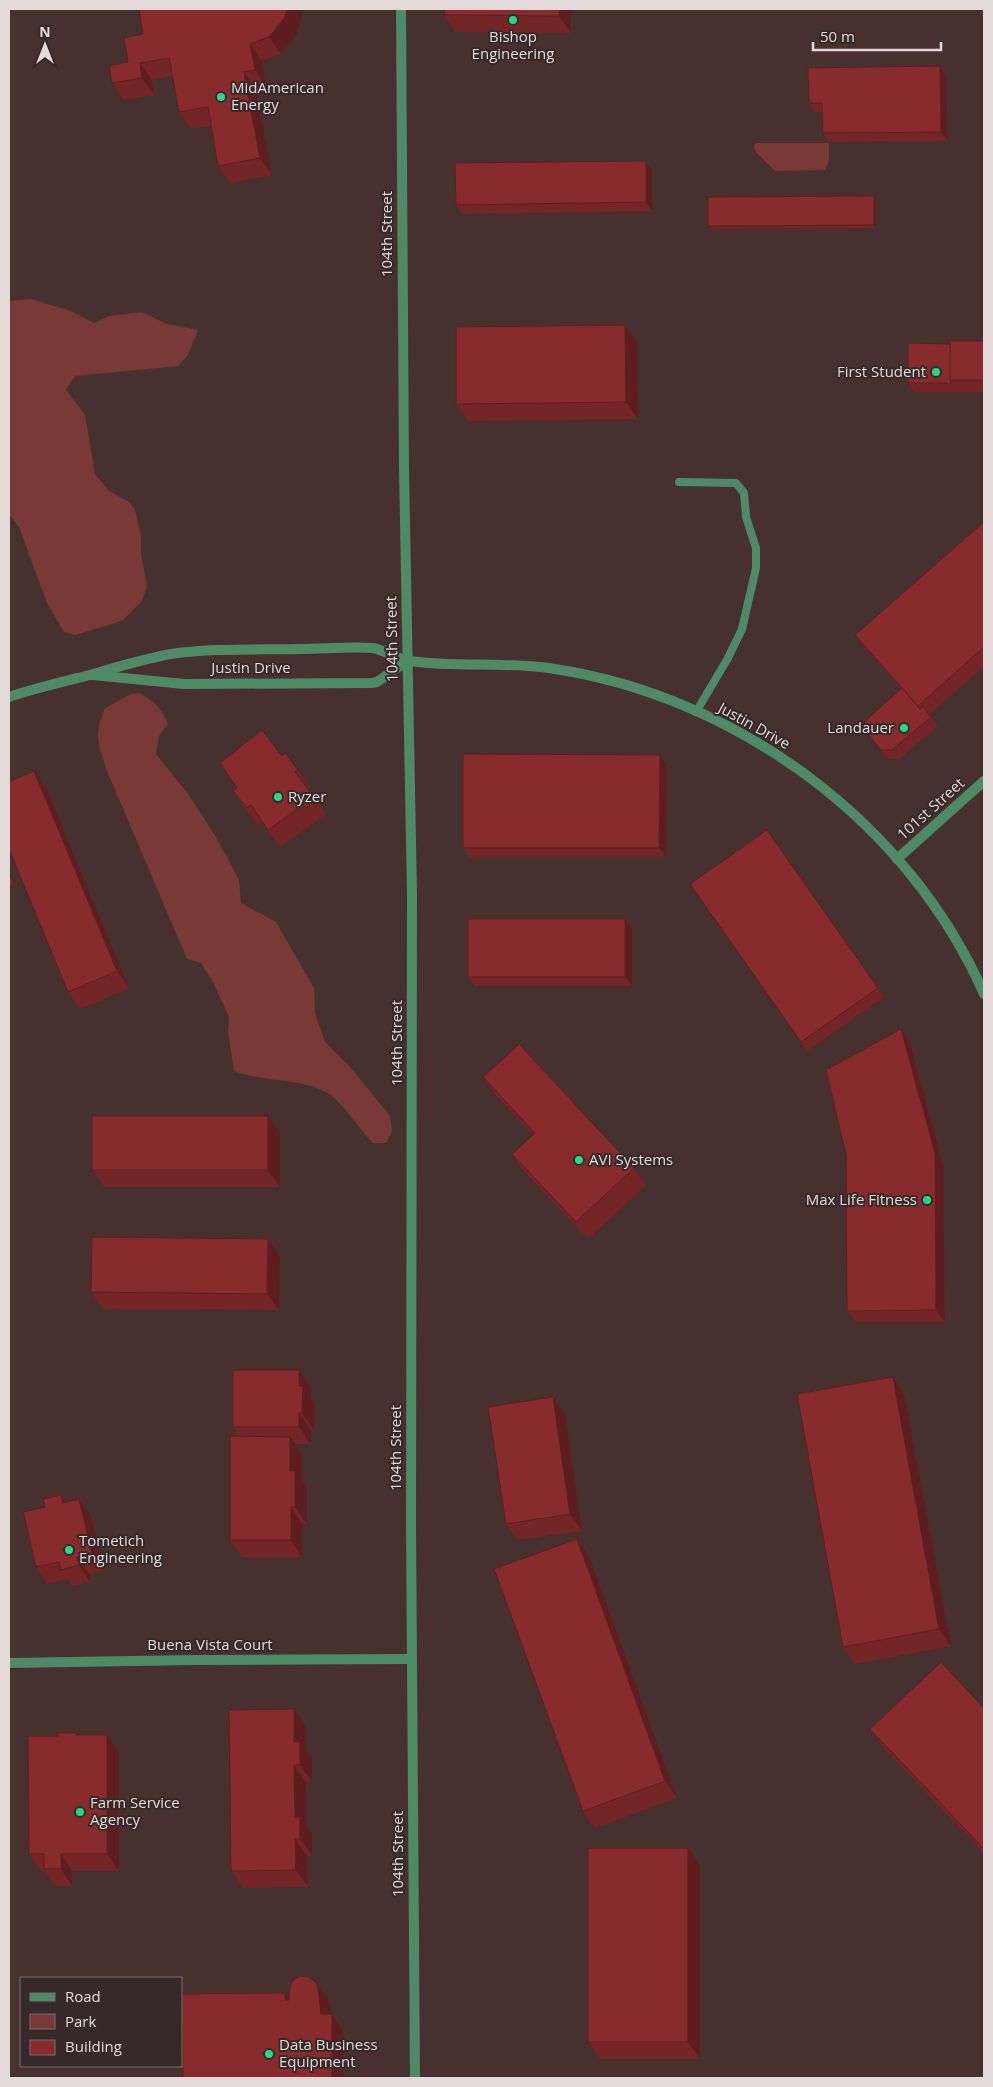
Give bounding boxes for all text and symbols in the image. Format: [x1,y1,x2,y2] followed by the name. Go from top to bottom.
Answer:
[507,14,519,26] marker: Bishop Engineering
[20,20,70,70] north arrow
[813,20,940,52] scale bar
[39,22,51,41] text: N
[472,26,554,63] place label: Bishop Engineering
[820,26,855,46] text: 50 m
[231,77,324,114] place label: MidAmerican Energy
[215,91,227,103] marker: MidAmerican Energy
[376,191,396,277] street label: 104th Street
[837,361,926,381] place label: First Student
[930,366,942,378] marker: First Student
[380,596,402,682] street label: 104th Street
[209,657,291,677] street label: Justin Drive
[713,696,794,753] street label: Justin Drive
[827,717,894,737] place label: Landauer
[898,722,910,734] marker: Landauer
[892,773,968,844] street label: 101st Street
[288,786,326,806] place label: Ryzer
[272,791,284,803] marker: Ryzer
[386,1000,406,1086] street label: 104th Street
[589,1149,673,1169] place label: AVI Systems
[573,1154,585,1166] marker: AVI Systems
[806,1189,917,1209] place label: Max Life Fitness
[921,1194,933,1206] marker: Max Life Fitness
[385,1405,405,1491] street label: 104th Street
[79,1530,162,1567] place label: Tometich Engineering
[63,1544,75,1556] marker: Tometich Engineering
[147,1634,273,1654] street label: Buena Vista Court
[90,1792,180,1829] place label: Farm Service Agency
[74,1806,86,1818] marker: Farm Service Agency
[387,1811,407,1897] street label: 104th Street
[20,1977,182,2067] legend
[65,1986,101,2006] text: Road
[65,2011,96,2031] text: Park
[279,2034,378,2071] place label: Data Business Equipment
[65,2036,122,2056] text: Building
[263,2048,275,2060] marker: Data Business Equipment

